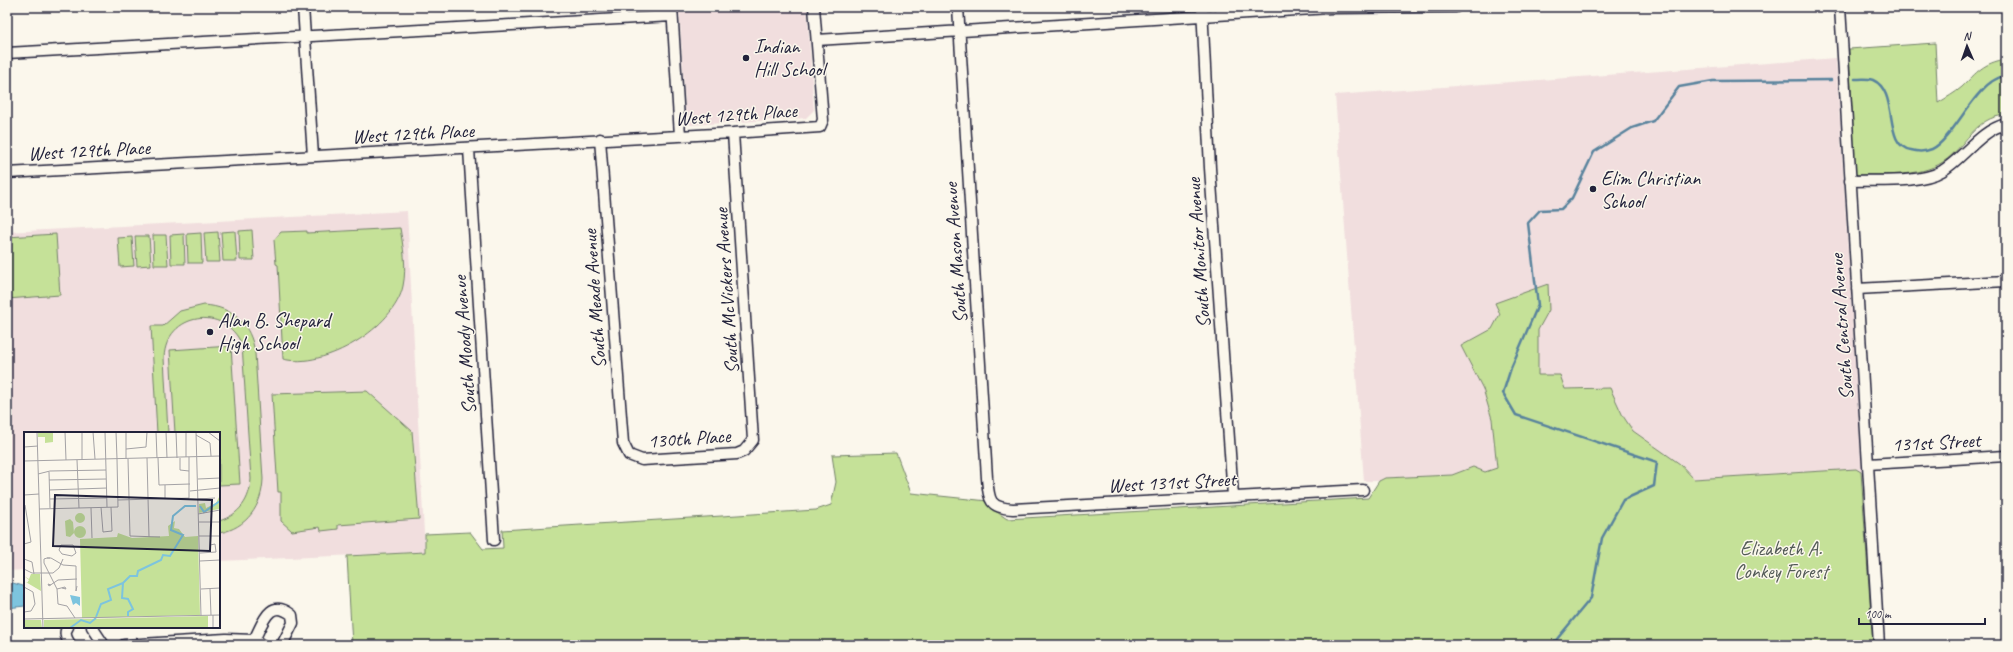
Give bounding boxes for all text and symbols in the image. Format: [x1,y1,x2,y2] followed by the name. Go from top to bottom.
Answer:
[1947,26,1987,66] north arrow
[1963,29,1972,43] text: N
[754,34,828,82] place label: Indian Hill School
[741,53,751,63] marker: Indian Hill School
[674,98,799,131] street label: West 129th Place
[351,118,476,149] street label: West 129th Place
[27,135,152,166] street label: West 129th Place
[1601,166,1701,214] place label: Elim Christian School
[1181,176,1216,329] street label: South Monitor Avenue
[938,180,973,324] street label: South Mason Avenue
[1588,184,1598,194] marker: Elim Christian School
[708,206,745,375] street label: South McVickers Avenue
[577,227,612,369] street label: South Meade Avenue
[1824,252,1859,401] street label: South Central Avenue
[447,273,482,415] street label: South Moody Avenue
[218,308,333,356] place label: Alan B. Shepard High School
[205,327,215,337] marker: Alan B. Shepard High School
[647,423,733,454] street label: 130th Place
[1891,428,1983,457] street label: 131st Street
[24,432,220,628] inset map
[1108,467,1239,498] street label: West 131st Street
[1734,536,1831,584] park label: Elizabeth A. Conkey Forest
[1859,600,1985,626] scale bar
[1865,606,1892,622] text: 100 m

